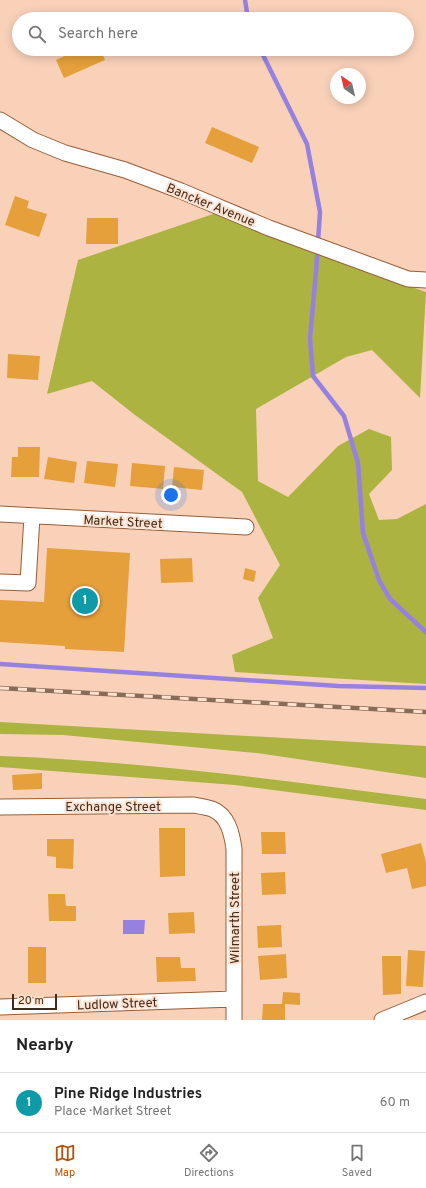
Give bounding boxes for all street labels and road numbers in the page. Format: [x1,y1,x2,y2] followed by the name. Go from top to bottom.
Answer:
[164,181,257,231] street label: Bancker Avenue
[83,513,163,533] street label: Market Street
[65,800,161,816] street label: Exchange Street
[228,872,244,964] street label: Wilmarth Street
[77,996,158,1014] street label: Ludlow Street

